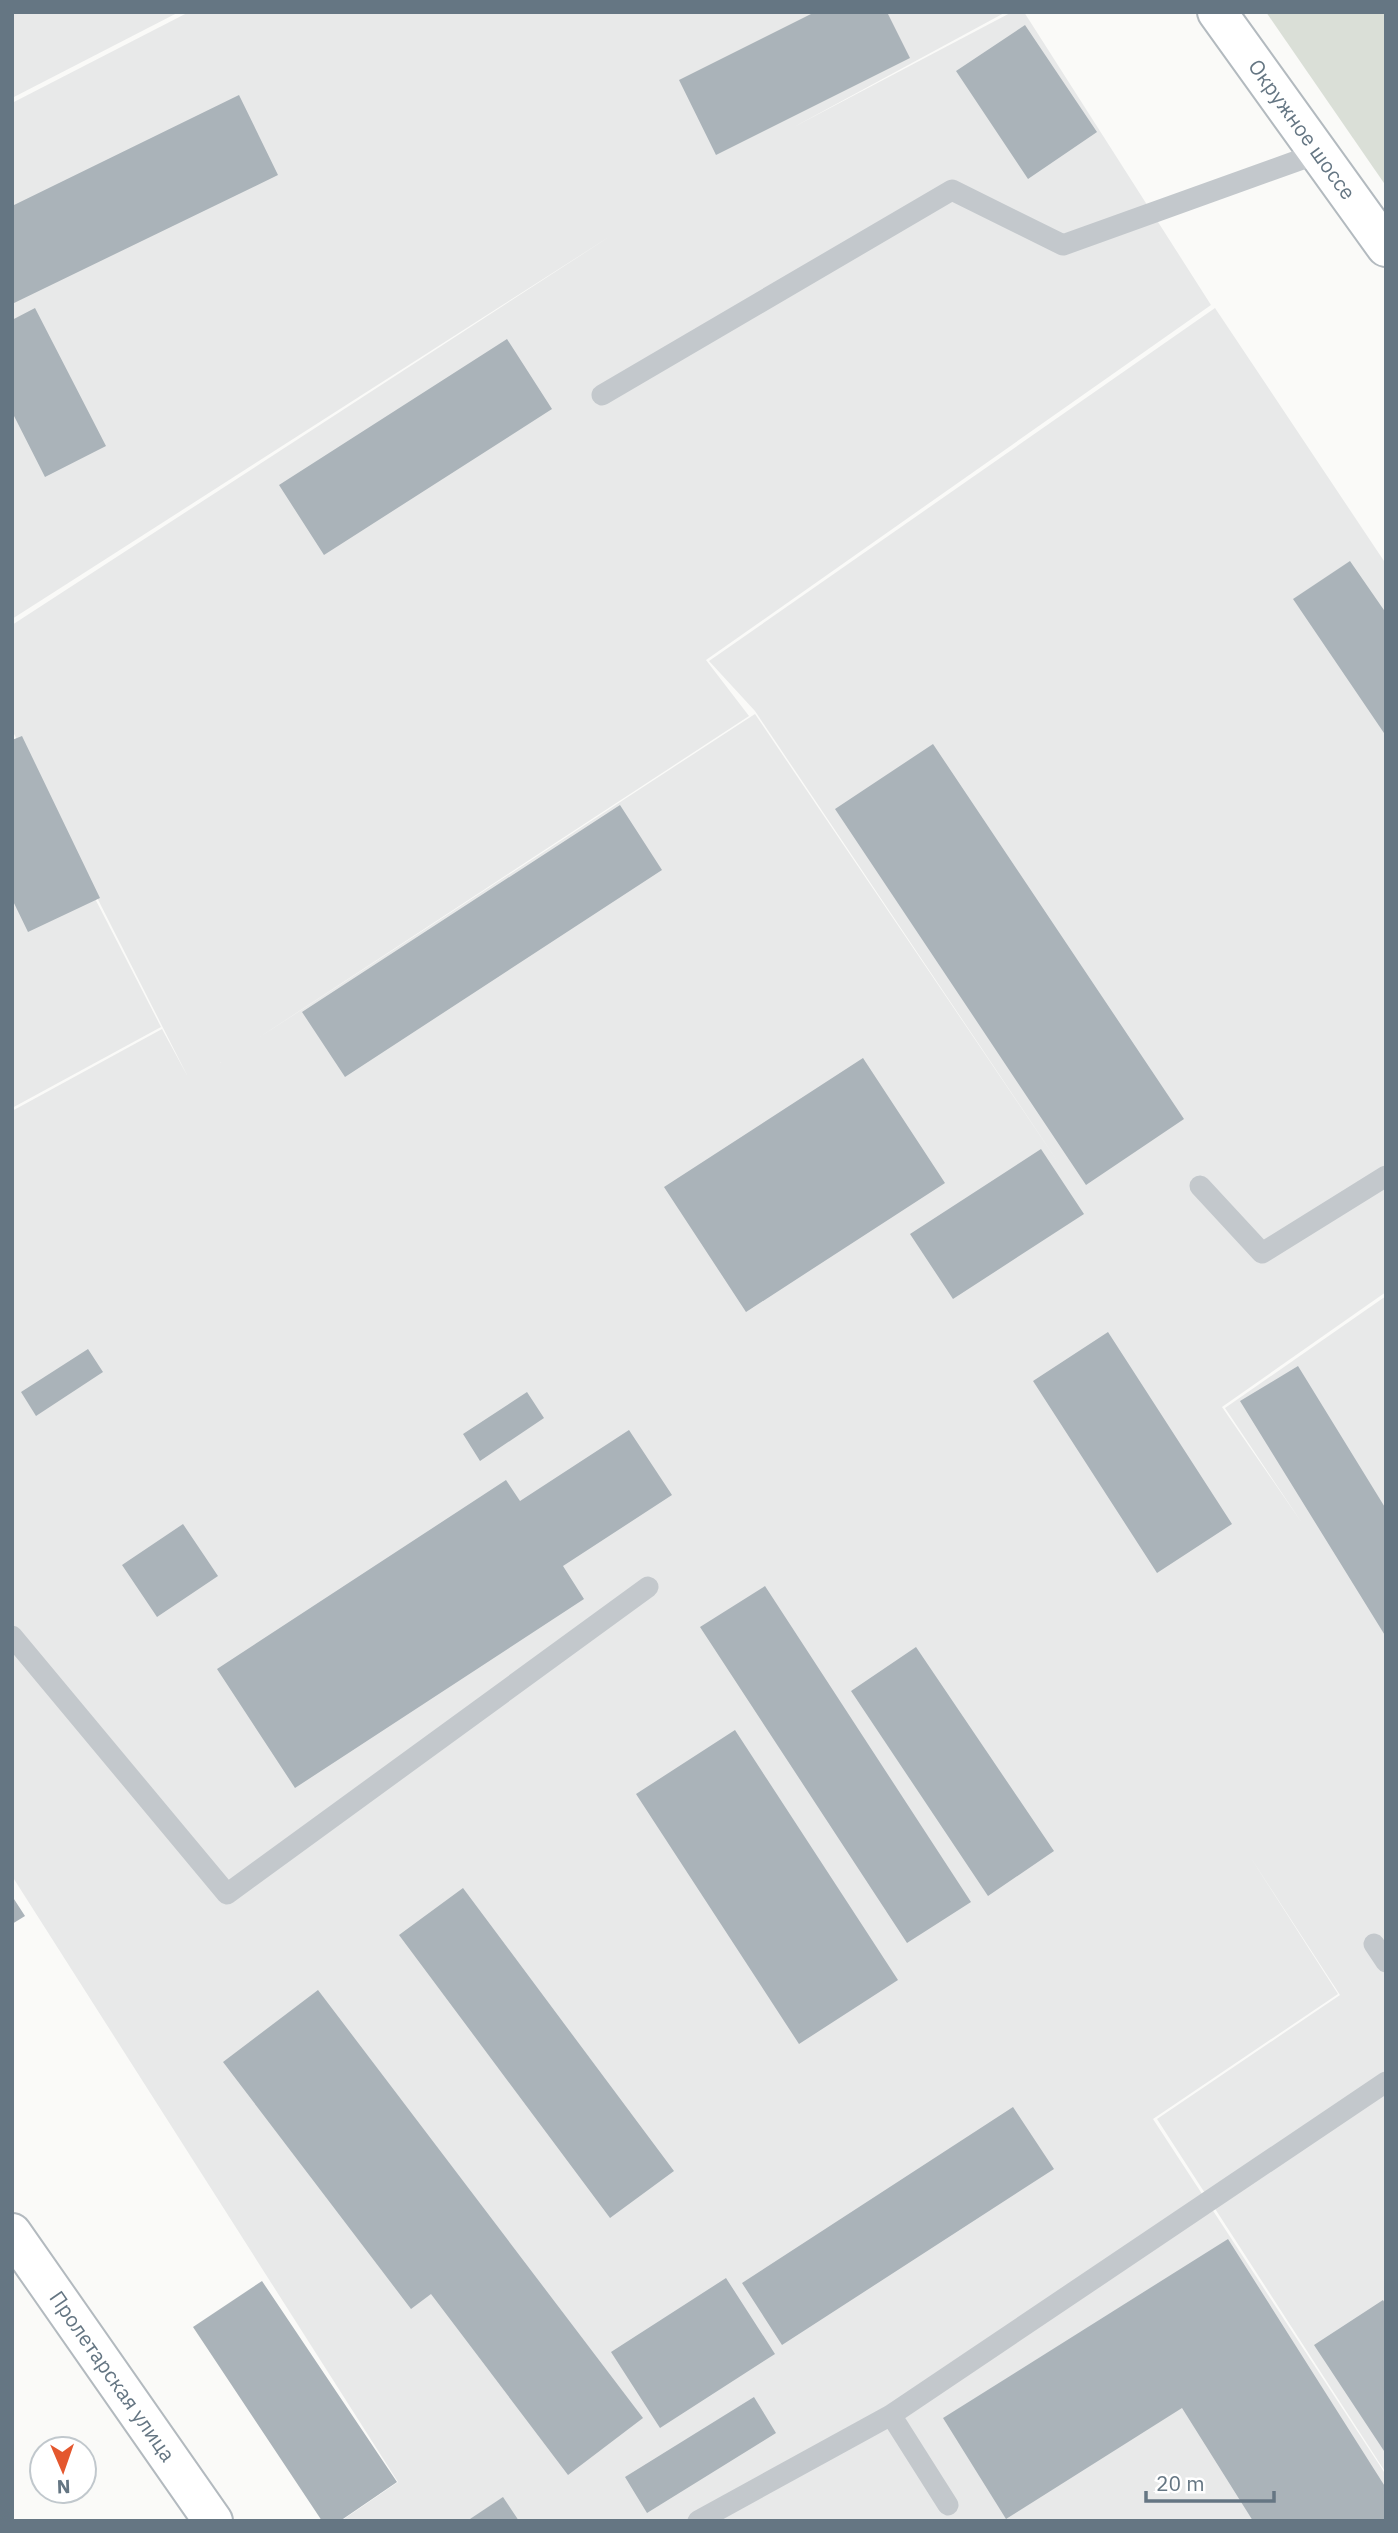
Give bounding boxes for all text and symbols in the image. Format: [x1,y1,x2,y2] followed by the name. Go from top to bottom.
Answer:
[1242,53,1363,205] street label: Окружное шоссе
[44,2285,182,2467] street label: Пролетарская улица
[28,2435,98,2505] north arrow
[1146,2460,1274,2504] scale bar
[1156,2469,1205,2497] text: 20 m
[56,2475,71,2499] text: N

